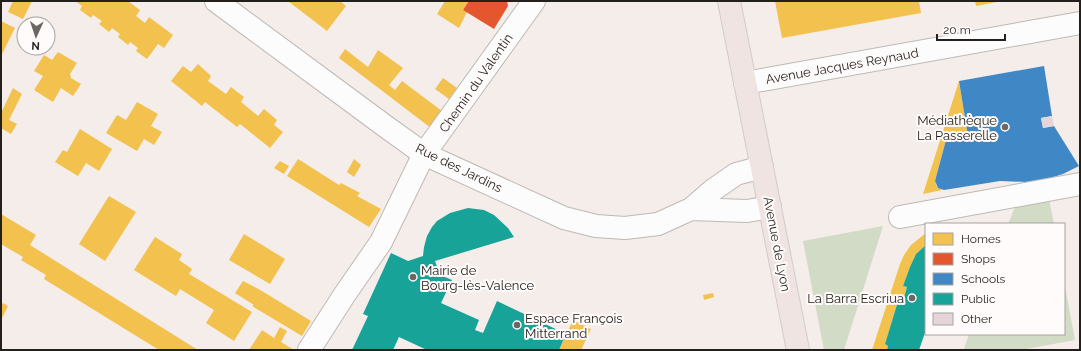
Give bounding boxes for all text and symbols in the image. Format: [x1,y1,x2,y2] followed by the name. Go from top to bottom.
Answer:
[16,16,56,56] north arrow
[937,16,1005,42] scale bar
[943,23,971,37] text: 20 m
[436,31,516,135] street label: Chemin du Valentin
[31,39,40,52] text: N
[764,45,920,87] street label: Avenue Jacques Reynaud
[917,113,997,143] place label: Médiathèque La Passerelle
[1000,122,1010,132] marker: Médiathèque La Passerelle
[413,141,505,195] street label: Rue des Jardins
[760,195,794,293] street label: Avenue de Lyon
[925,223,1065,335] legend
[961,232,1001,246] text: Homes
[961,252,996,266] text: Shops
[421,263,535,293] place label: Mairie de Bourg-lès-Valence
[408,272,418,282] marker: Mairie de Bourg-lès-Valence
[961,272,1005,286] text: Schools
[807,291,904,306] place label: La Barra Escriua
[961,292,996,306] text: Public
[907,293,917,303] marker: La Barra Escriua
[525,311,623,341] place label: Espace François Mitterrand
[961,312,993,326] text: Other
[512,320,522,330] marker: Espace François Mitterrand

